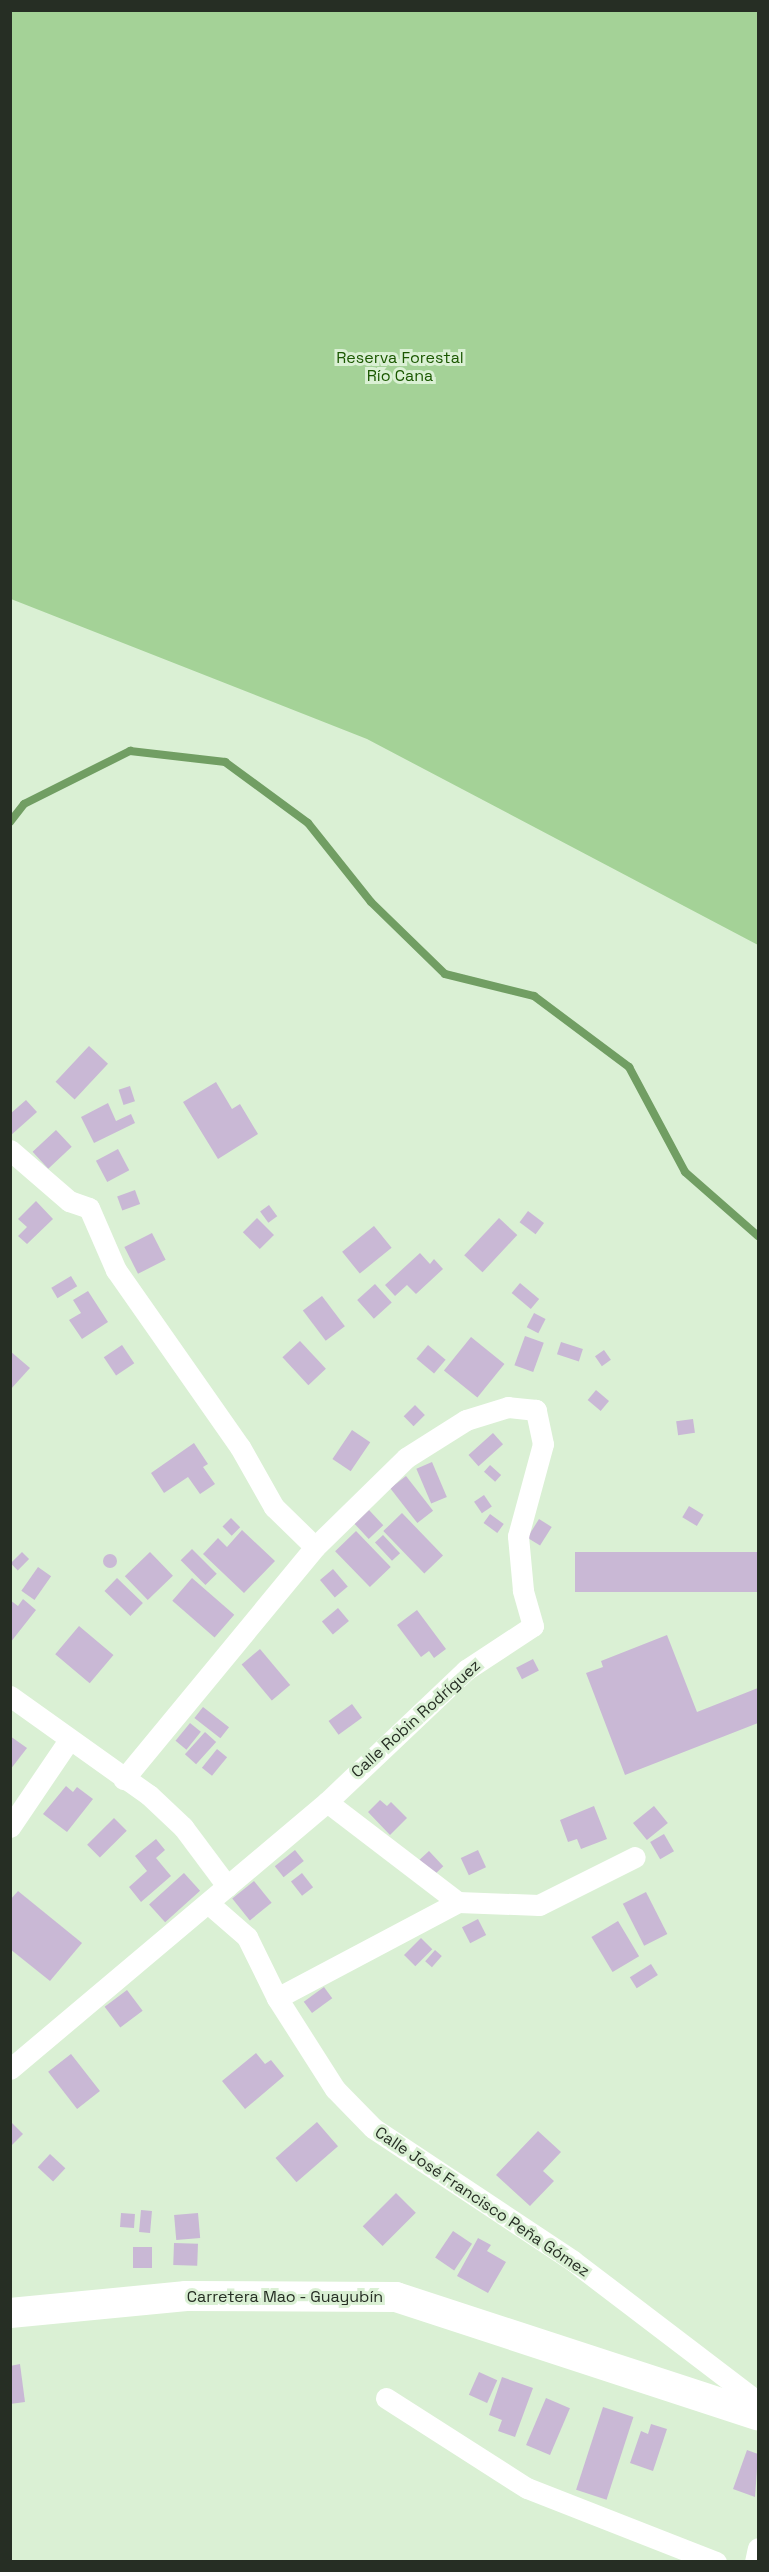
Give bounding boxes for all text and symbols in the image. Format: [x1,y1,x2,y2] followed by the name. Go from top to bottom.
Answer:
[336,348,464,386] park label: Reserva Forestal Río Cana
[348,1656,484,1782] street label: Calle Robin Rodríguez
[371,2123,593,2281] street label: Calle José Francisco Peña Gómez
[186,2287,384,2307] street label: Carretera Mao - Guayubín

